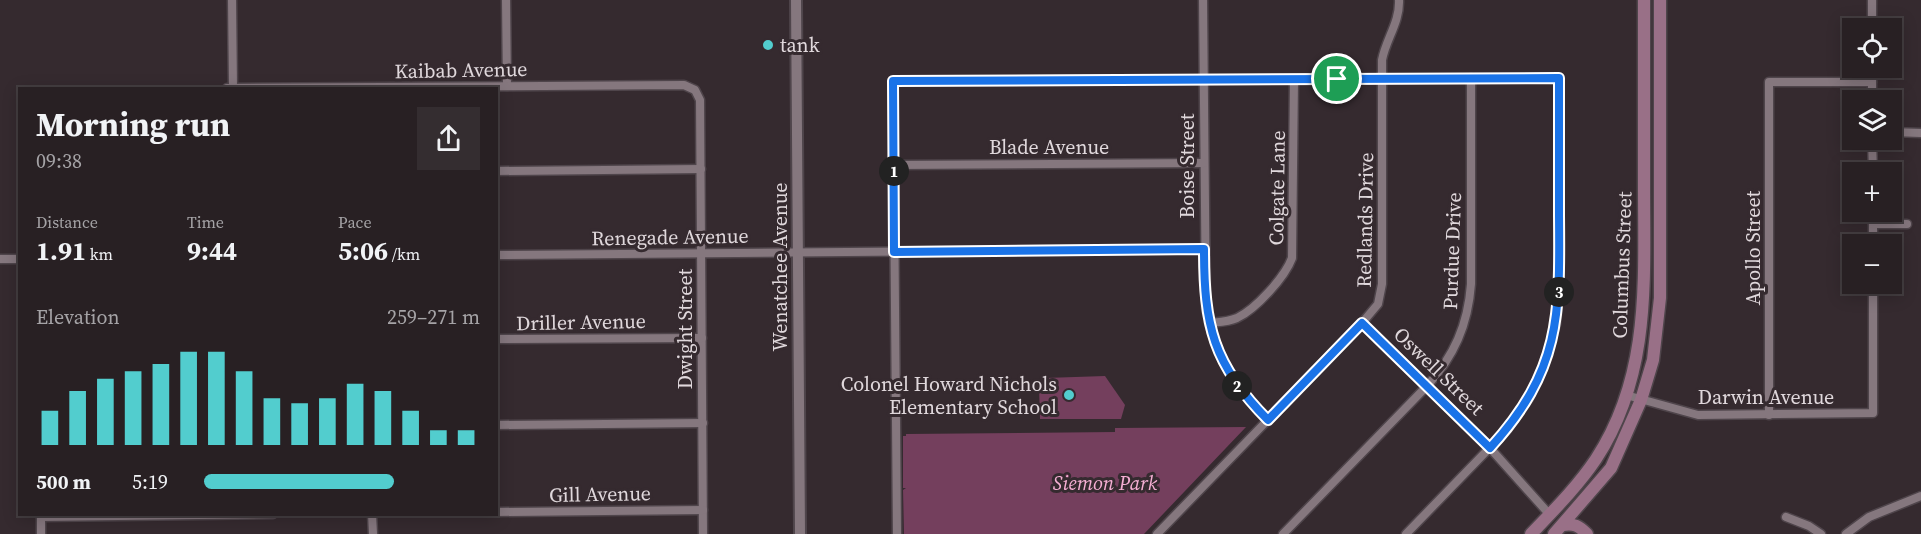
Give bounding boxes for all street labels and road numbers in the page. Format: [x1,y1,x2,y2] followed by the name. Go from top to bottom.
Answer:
[394,55,528,85] street label: Kaibab Avenue
[1173,113,1201,218] street label: Boise Street
[1262,130,1292,246] street label: Colgate Lane
[989,133,1109,161] street label: Blade Avenue
[1350,152,1380,288] street label: Redlands Drive
[766,182,794,352] street label: Wenatchee Avenue
[1739,190,1767,305] street label: Apollo Street
[1605,191,1639,339] street label: Columbus Street
[1436,192,1468,310] street label: Purdue Drive
[591,222,749,252] street label: Renegade Avenue
[671,268,699,389] street label: Dwight Street
[516,307,646,337] street label: Driller Avenue
[1388,321,1491,422] street label: Oswell Street
[1698,383,1834,411] street label: Darwin Avenue
[549,479,651,509] street label: Gill Avenue

